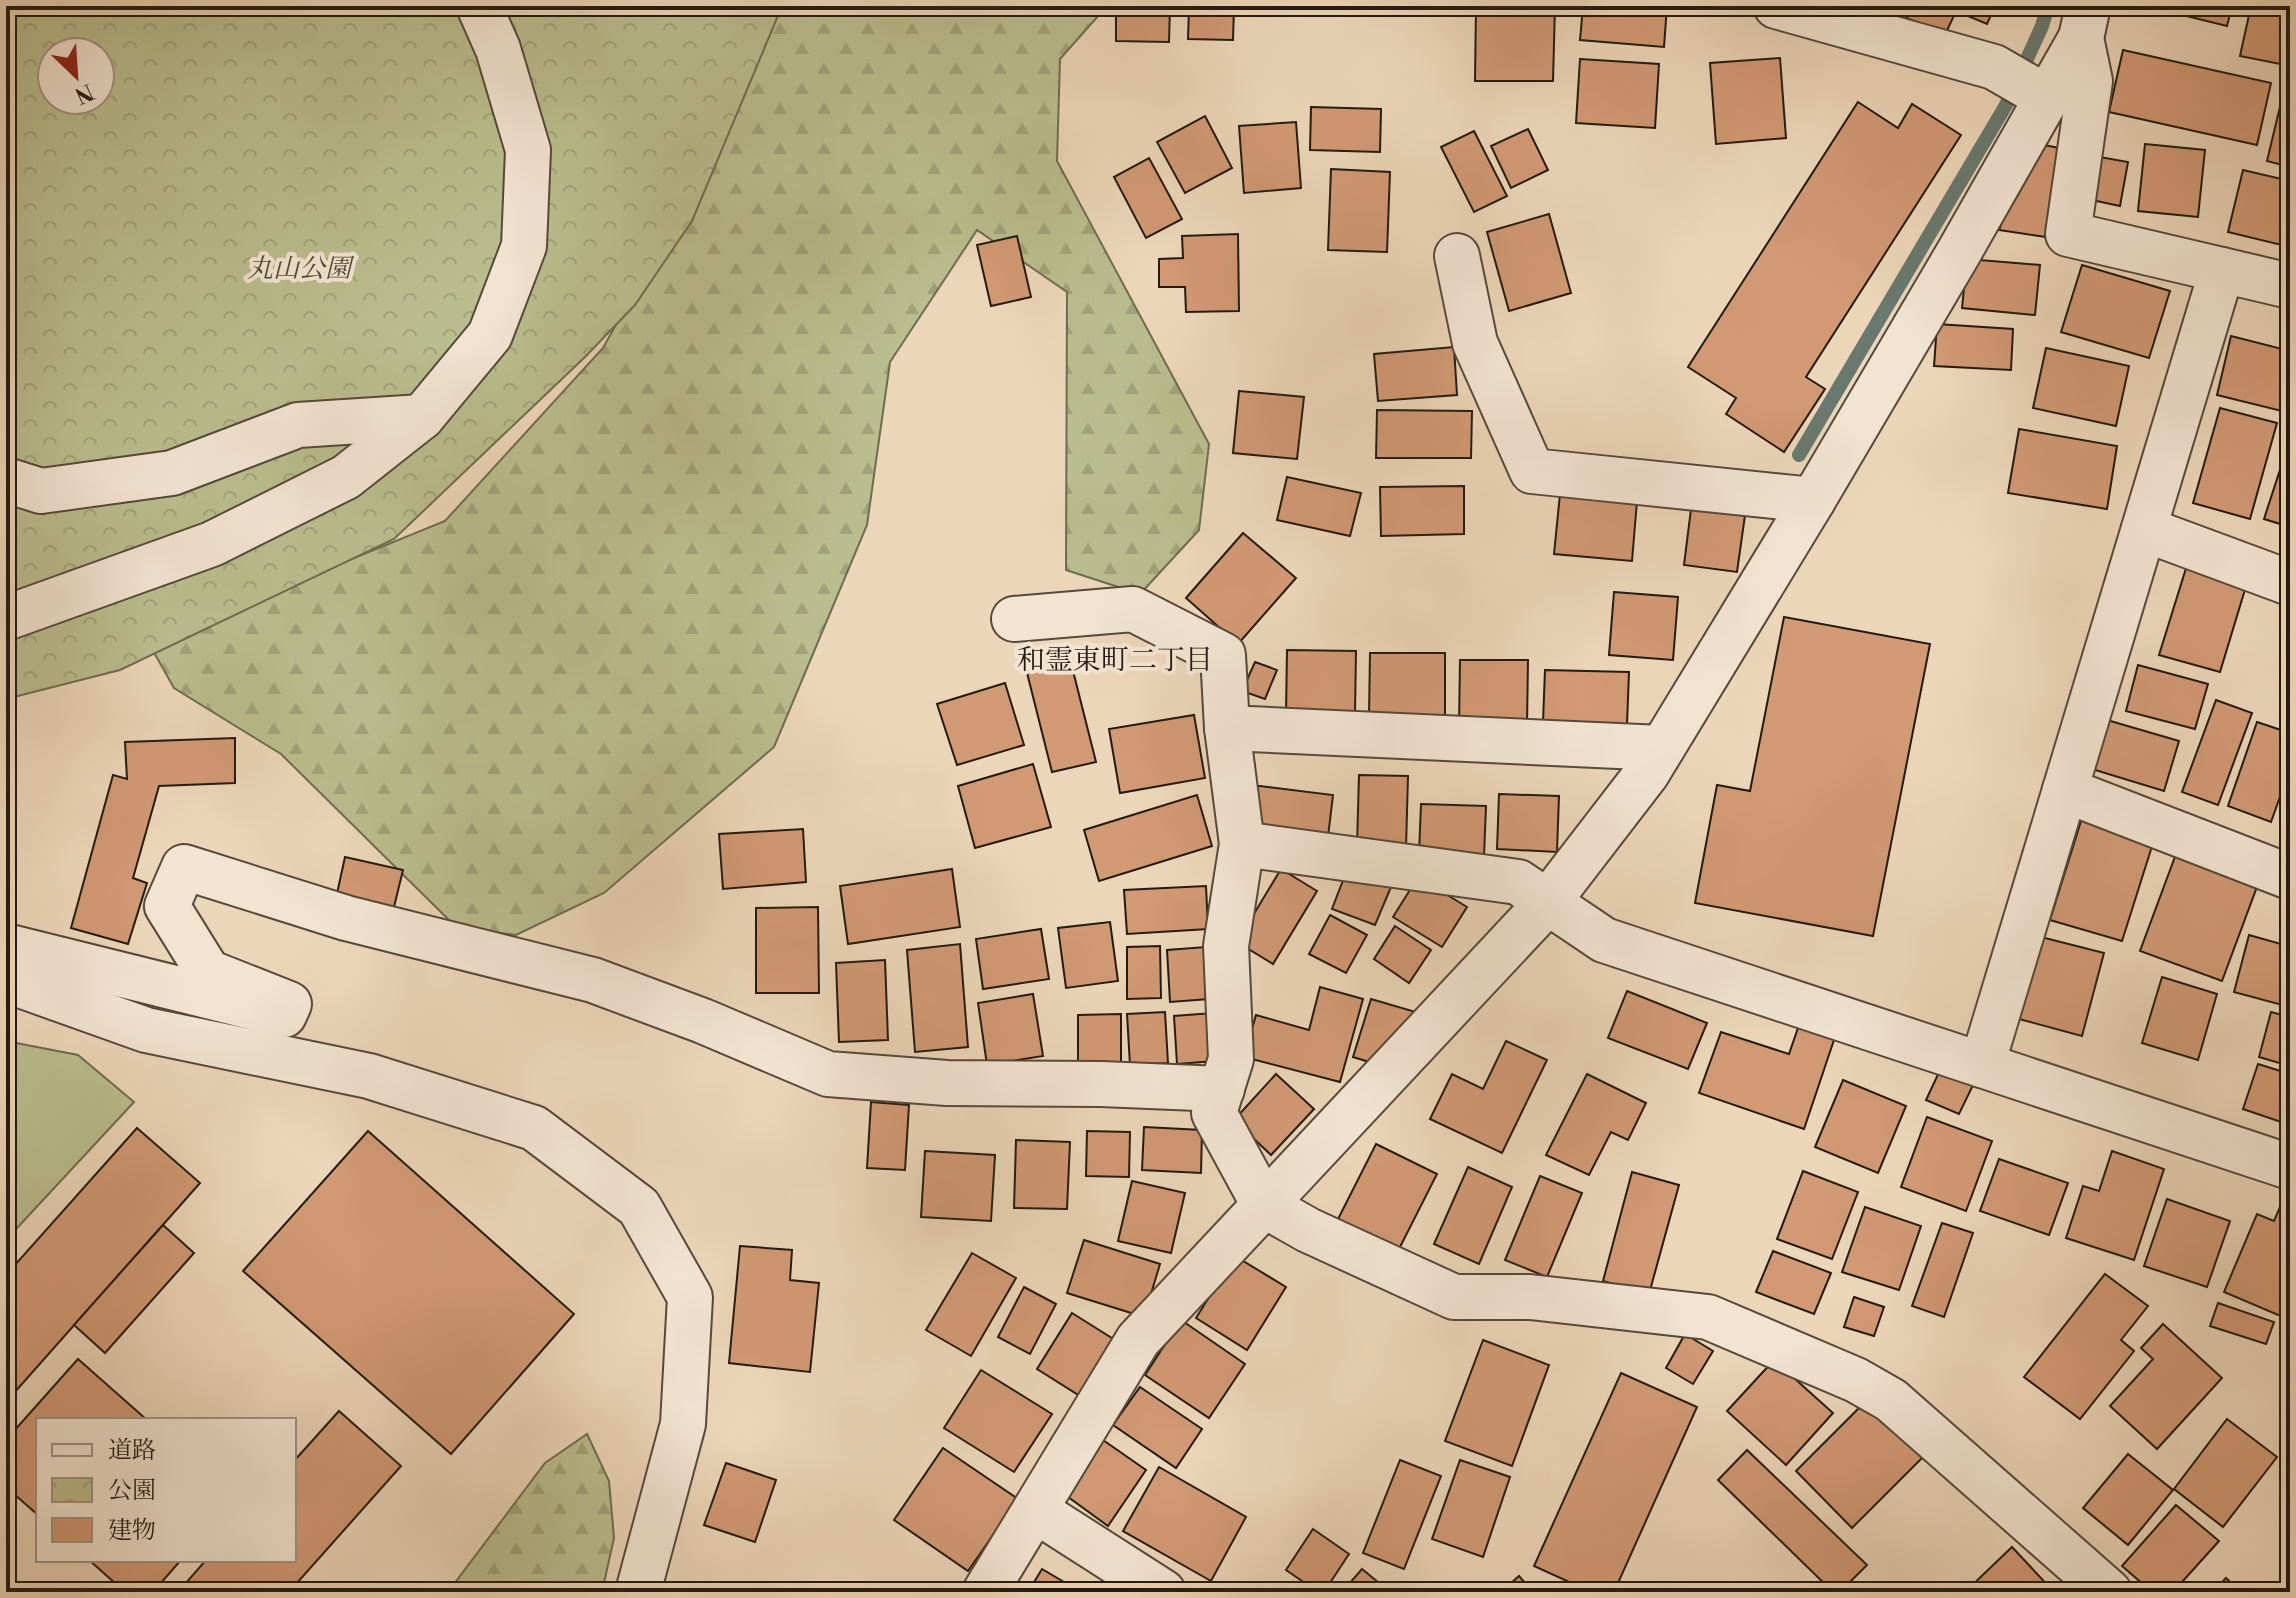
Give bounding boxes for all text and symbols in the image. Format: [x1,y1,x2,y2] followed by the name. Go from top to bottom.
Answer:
[36,36,116,116] north arrow
[70,77,97,109] text: N
[247,253,355,285] park label: 丸山公園
[1017,643,1213,678] district label: 和霊東町二丁目
[36,1418,296,1562] legend
[108,1436,156,1466] text: 道路
[108,1476,156,1506] text: 公園
[108,1516,156,1546] text: 建物

